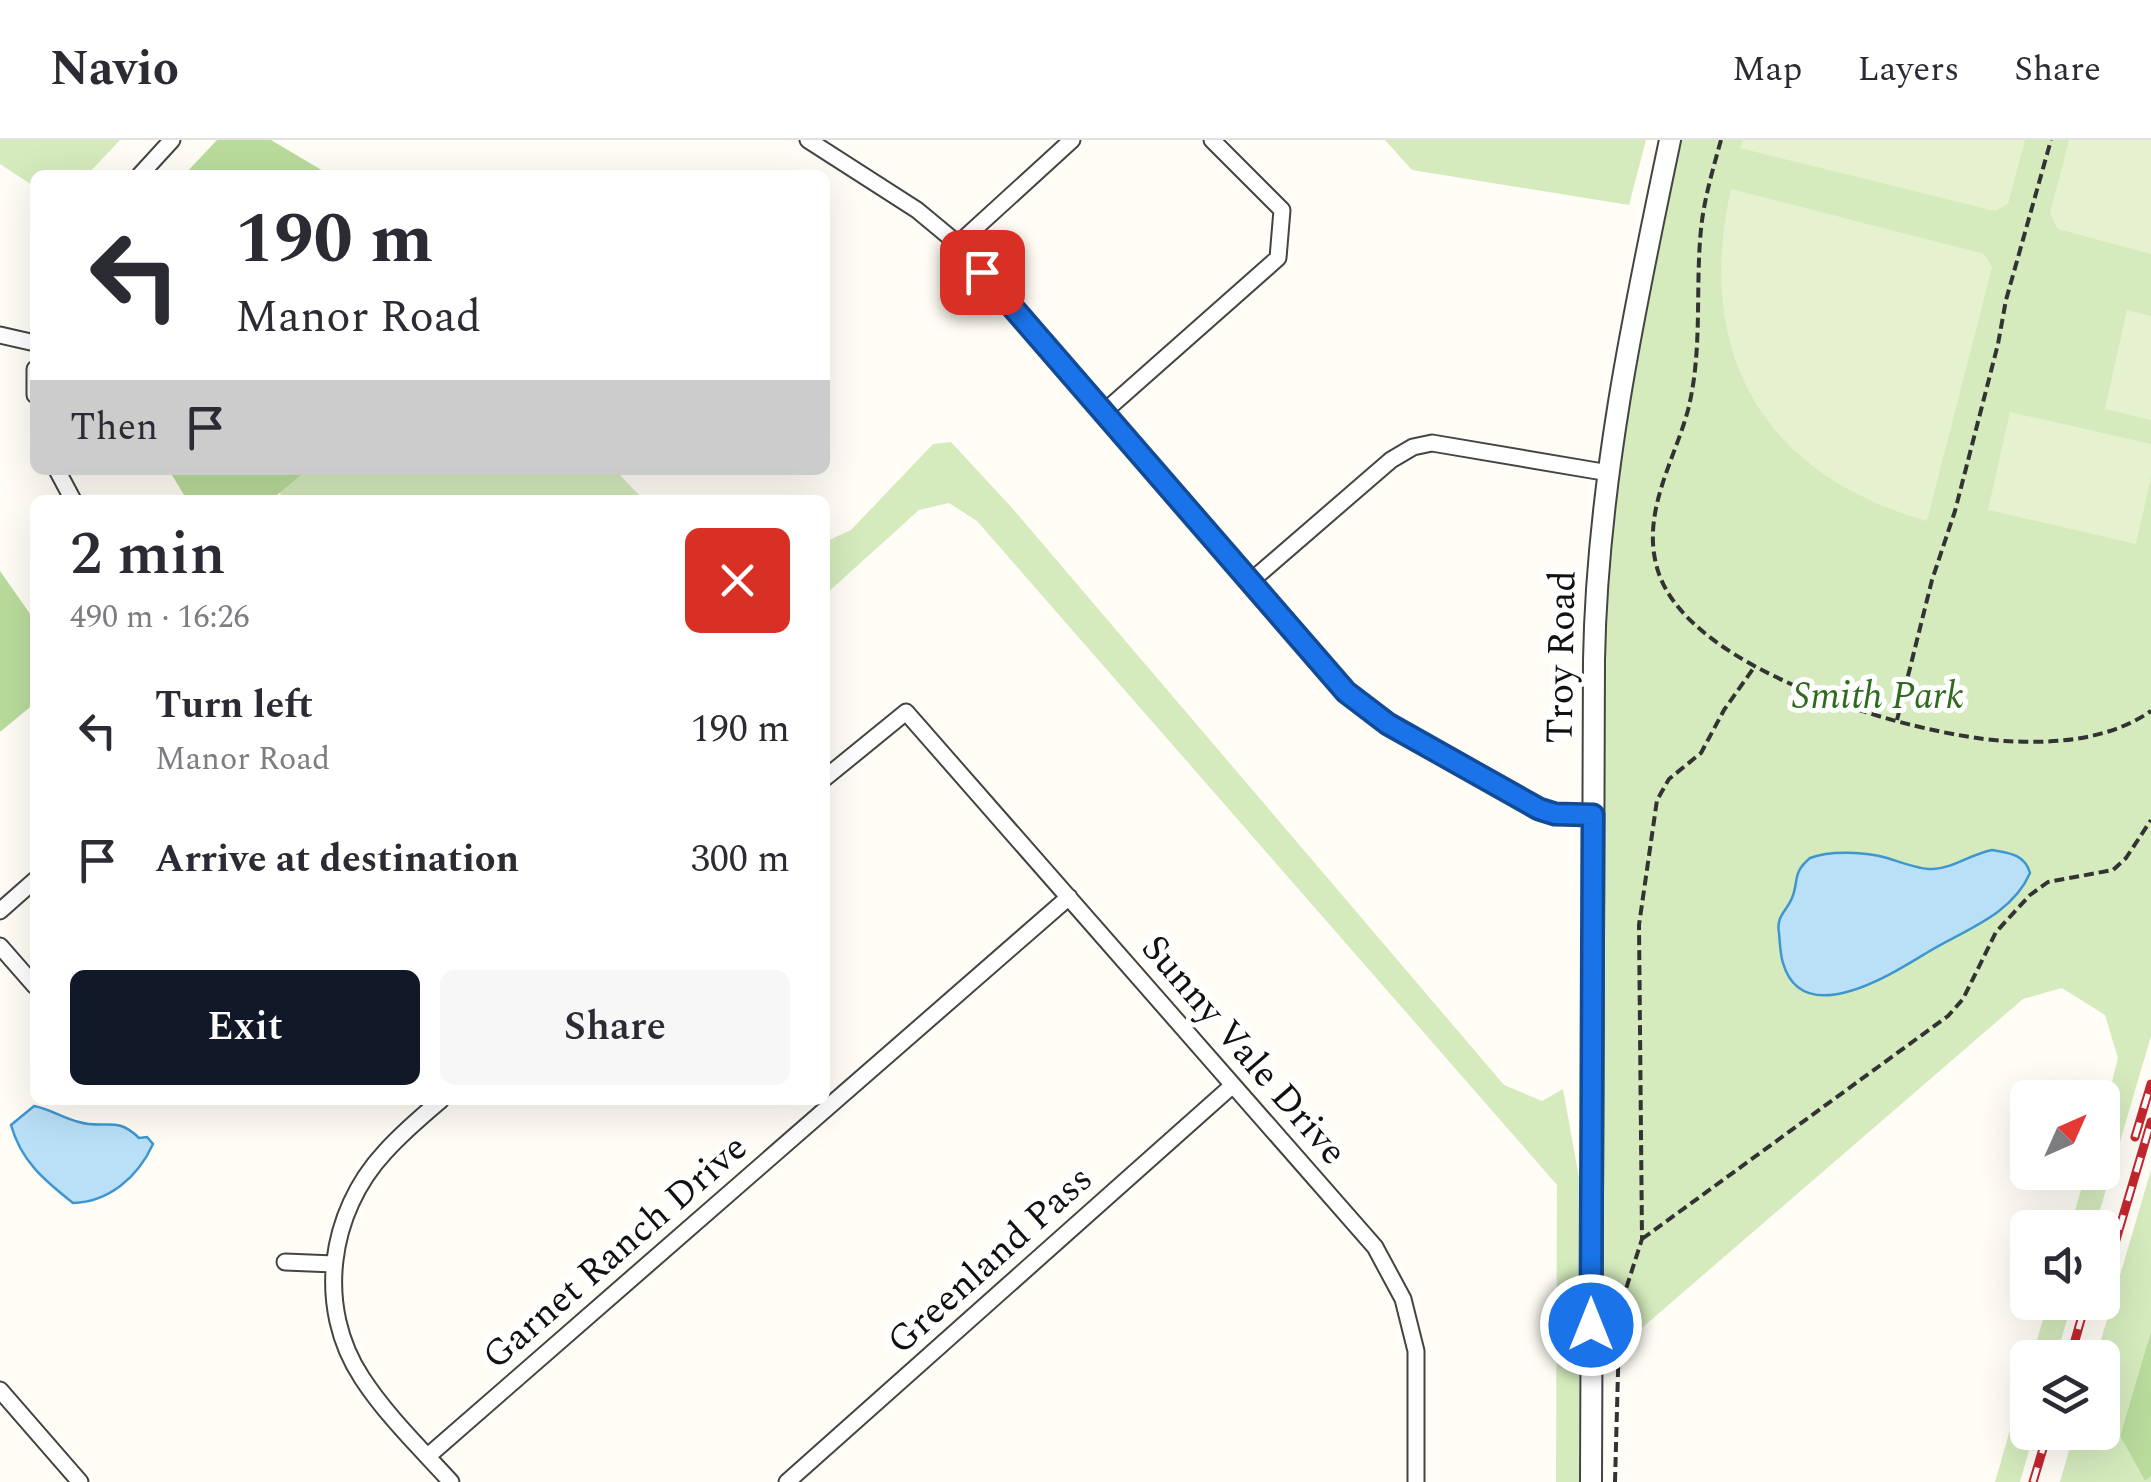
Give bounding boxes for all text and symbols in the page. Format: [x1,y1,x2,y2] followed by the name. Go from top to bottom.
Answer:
[50,33,179,106] text: Navio
[1732,43,1802,96] text: Map
[1857,43,1959,96] text: Layers
[2014,43,2101,96] text: Share
[235,187,433,293] text: 190 m
[70,210,200,340] icon: left
[940,230,1025,315] pin
[955,245,1010,300] icon: arrive
[235,283,481,352] text: Manor Road
[70,399,158,457] text: Then
[178,400,233,455] icon: arrive
[70,509,226,601] text: 2 min
[685,528,790,633] button: close
[1531,570,1593,744] street label: Troy Road
[70,593,250,642] text: 490 m · 16:26
[1792,668,1964,726] park label: Smith Park
[155,677,313,735] text: Turn left
[691,701,790,759] text: 190 m
[70,703,125,758] icon: left
[155,735,330,784] text: Manor Road
[155,831,519,889] text: Arrive at destination
[691,831,790,889] text: 300 m
[70,833,125,888] icon: arrive
[1127,922,1360,1179] street label: Sunny Vale Drive
[70,970,420,1085] button: Exit
[440,970,790,1085] button: Share
[2010,1080,2120,1190] north arrow
[2010,1080,2120,1450] map controls
[470,1121,761,1384] street label: Garnet Ranch Drive
[874,1152,1106,1369] street label: Greenland Pass
[2010,1210,2120,1320] button: sound
[1539,1273,1643,1377] position arrow
[2010,1340,2120,1450] button: layers

